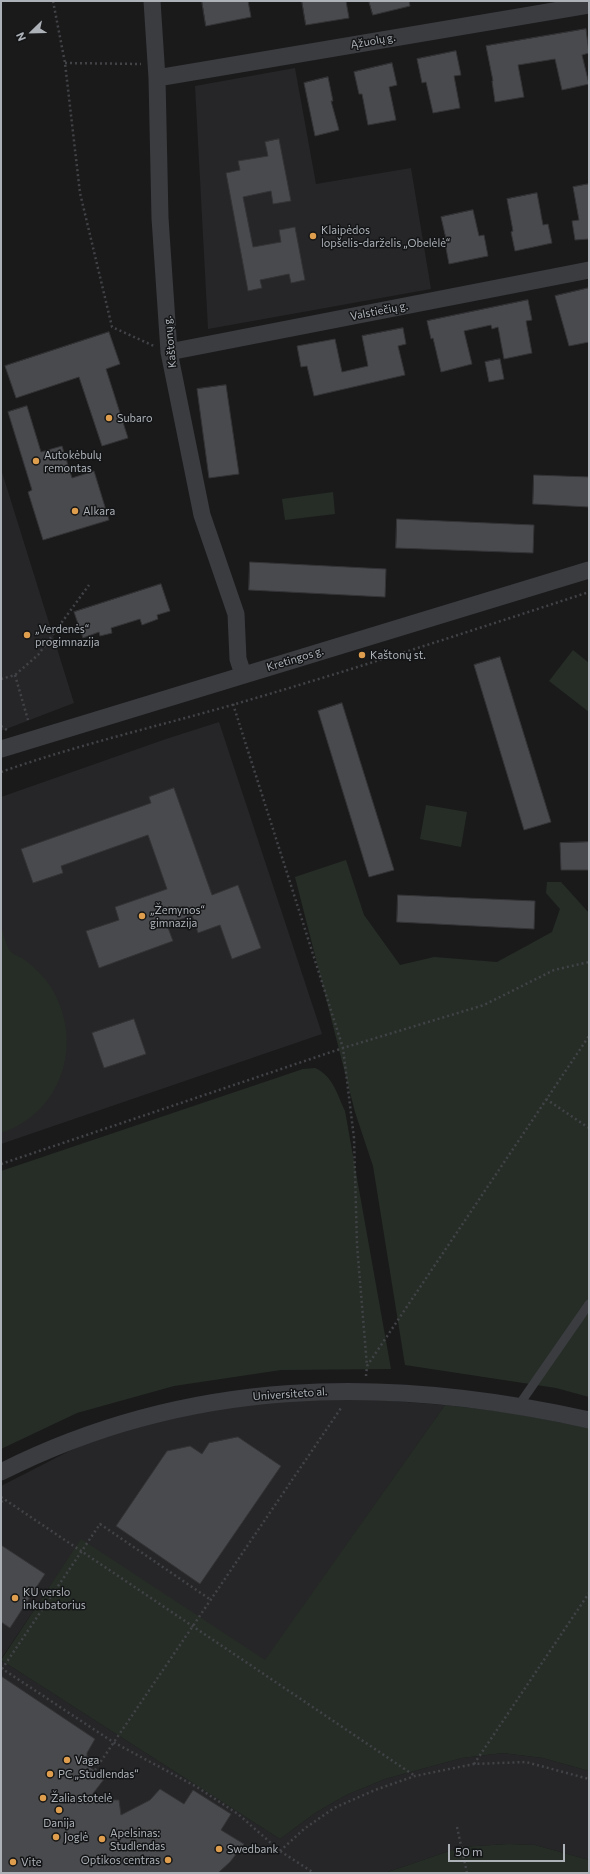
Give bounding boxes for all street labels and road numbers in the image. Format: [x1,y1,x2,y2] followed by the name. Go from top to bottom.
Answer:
[350,31,396,51] street label: Ąžuolų g.
[349,299,409,323] street label: Valstiečių g.
[161,315,179,369] street label: Kaštonų g.
[265,644,325,674] street label: Kretingos g.
[252,1385,328,1403] street label: Universiteto al.

